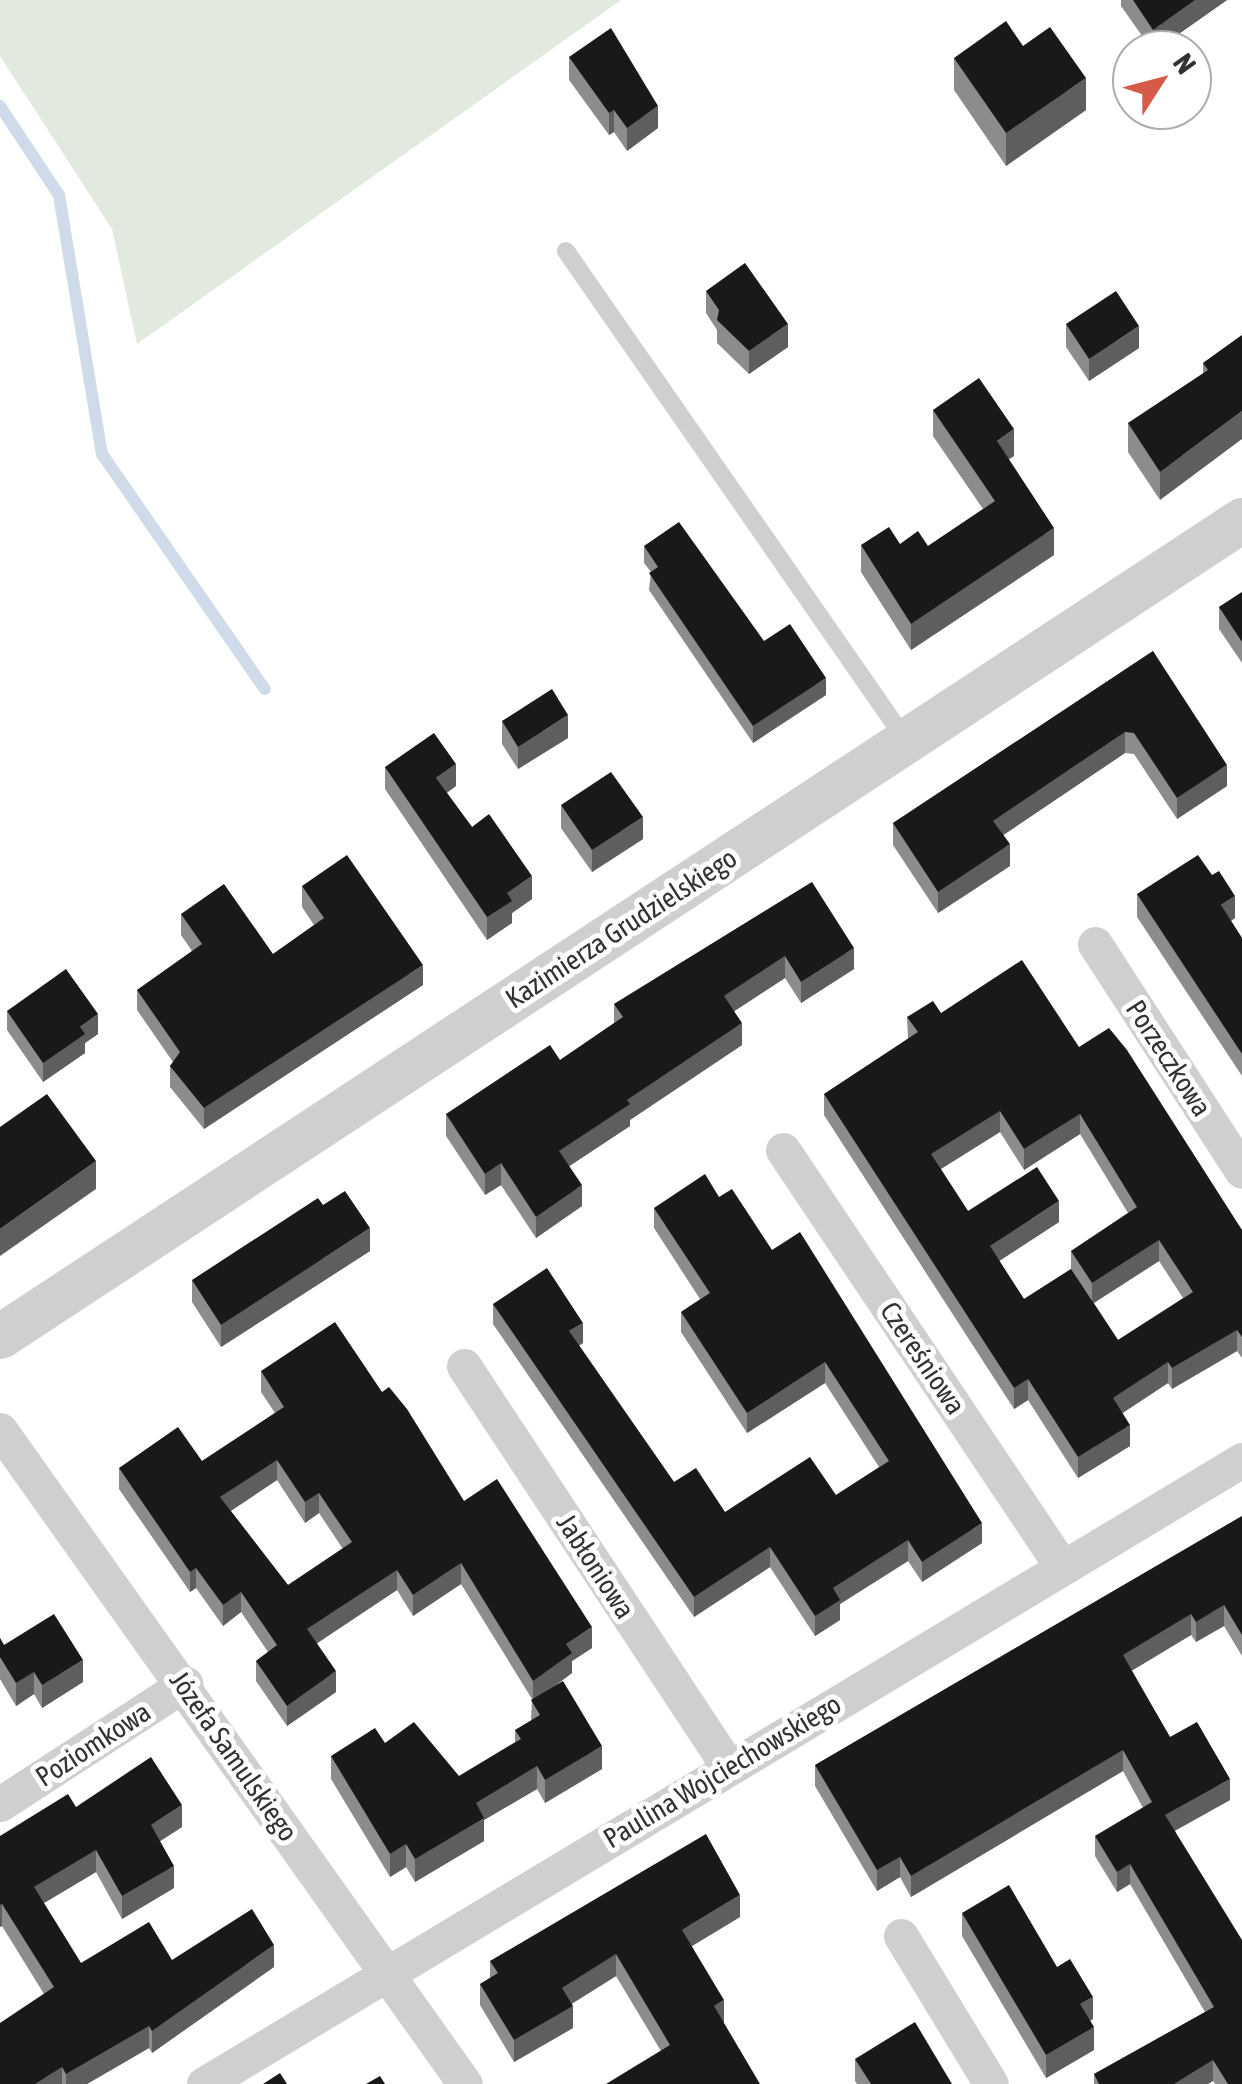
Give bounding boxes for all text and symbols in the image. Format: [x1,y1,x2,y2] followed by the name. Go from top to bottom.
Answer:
[1112,30,1212,130] north arrow
[1167,47,1202,80] text: N
[499,841,743,1015] street label: Kazimierza Grudzielskiego
[1119,994,1219,1122] street label: Porzeczkowa
[873,1295,973,1421] street label: Czereśniowa
[550,1507,642,1625] street label: Jabłoniowa
[163,1664,305,1848] street label: Józefa Samulskiego
[597,1687,847,1855] street label: Paulina Wojciechowskiego
[29,1694,157,1794] street label: Poziomkowa

